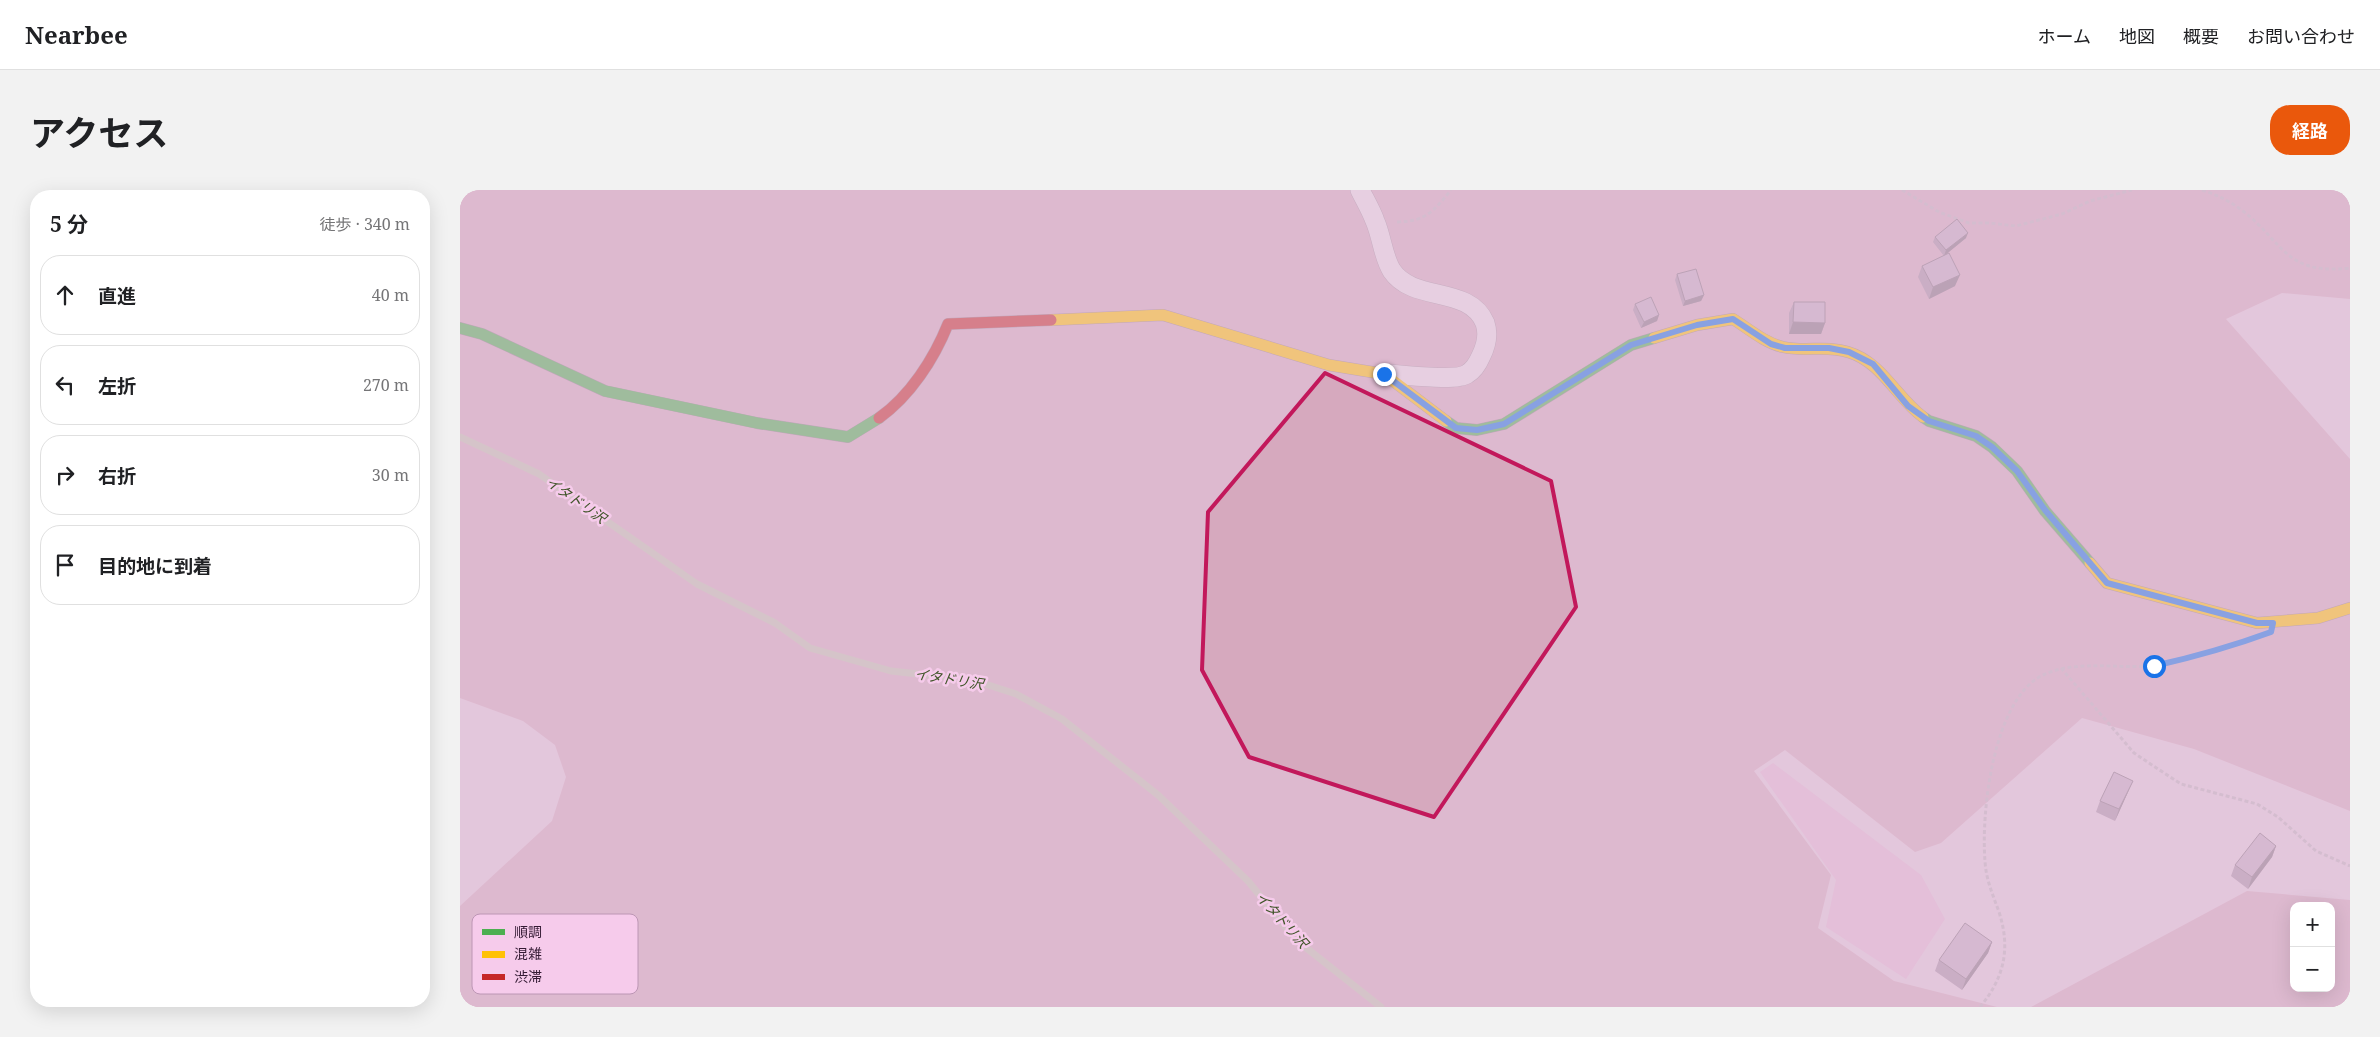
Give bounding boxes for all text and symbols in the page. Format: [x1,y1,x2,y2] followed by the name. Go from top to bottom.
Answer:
[25,18,128,51] text: Nearbee
[2038,24,2091,48] text: ホーム
[2119,24,2155,48] text: 地図
[2183,24,2219,48] text: 概要
[2247,24,2355,48] text: お問い合わせ
[2270,105,2350,155] button: 経路
[30,109,168,156] text: アクセス
[50,210,88,238] text: 5 分
[320,213,410,235] text: 徒歩 · 340 m
[51,281,79,309] icon: ahead
[98,283,136,309] text: 直進
[372,284,409,306] text: 40 m
[1373,363,1396,386] route end
[51,371,79,399] icon: left
[98,373,136,399] text: 左折
[363,374,409,396] text: 270 m
[51,461,79,489] icon: right
[98,463,136,489] text: 右折
[372,464,409,486] text: 30 m
[542,472,612,528] water label: イタドリ沢
[51,551,79,579] icon: arrive
[98,553,212,579] text: 目的地に到着
[2143,655,2166,678] route start
[913,664,987,694] water label: イタドリ沢
[1252,888,1314,953] water label: イタドリ沢
[2290,902,2335,992] map controls
[2290,902,2335,947] button: +
[472,914,638,994] legend
[514,922,542,941] text: 順調
[514,944,542,963] text: 混雑
[2290,947,2335,992] button: −
[514,967,542,986] text: 渋滞

